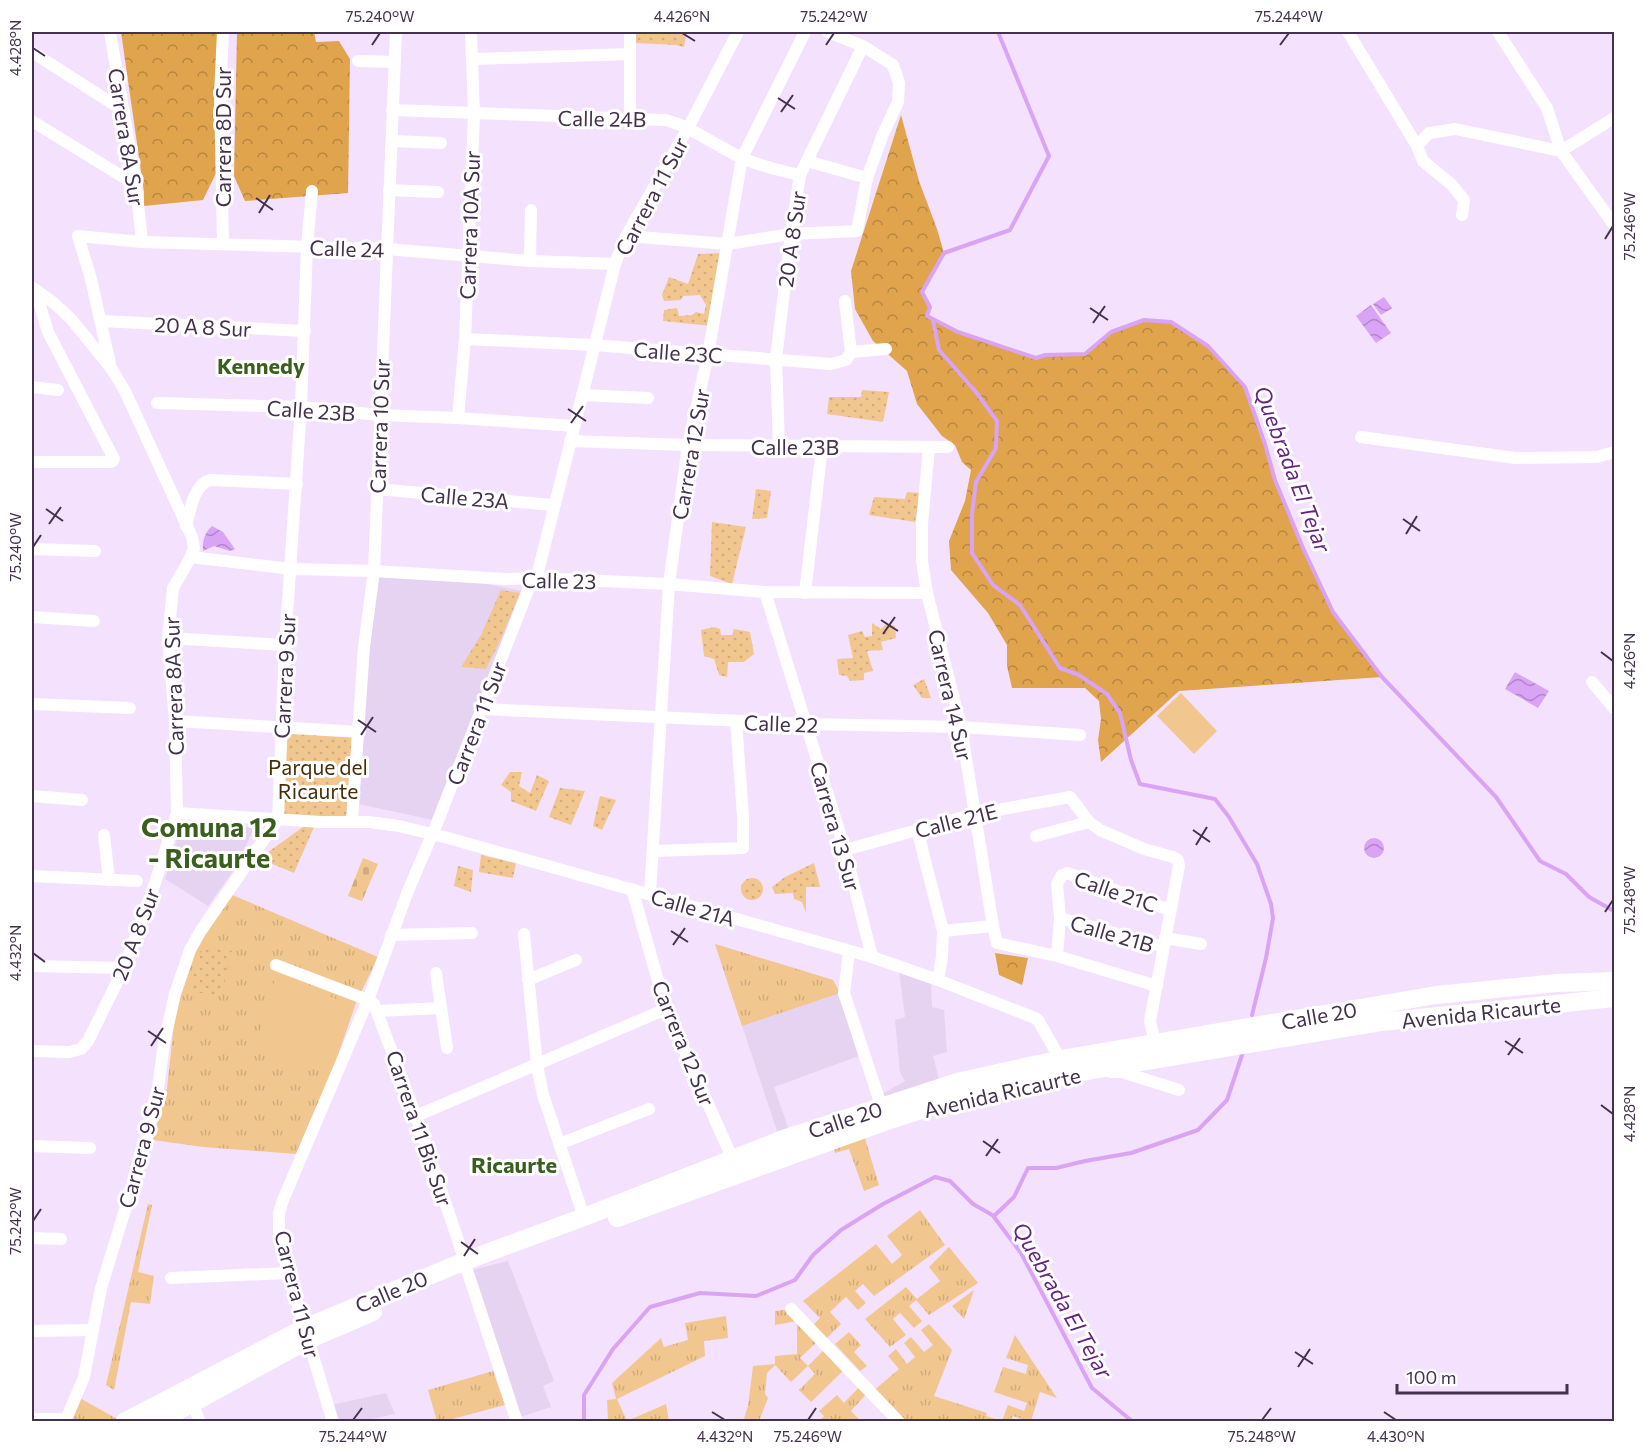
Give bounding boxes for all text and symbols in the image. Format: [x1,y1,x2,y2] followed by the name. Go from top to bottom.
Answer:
[346,7,414,25] text: 75.240°W
[654,7,710,25] text: 4.426°N
[800,7,868,25] text: 75.242°W
[1255,7,1323,25] text: 75.244°W
[6,20,24,76] text: 4.428°N
[104,66,150,208] street label: Carrera 8A Sur
[210,67,235,207] street label: Carrera 8D Sur
[557,105,647,131] street label: Calle 24B
[609,133,693,259] street label: Carrera 11 Sur
[454,150,484,300] street label: Carrera 10A Sur
[772,189,810,289] street label: 20 A 8 Sur
[1620,192,1638,260] text: 75.246°W
[309,234,385,262] street label: Calle 24
[154,311,252,341] street label: 20 A 8 Sur
[633,336,723,368] street label: Calle 23C
[217,352,305,379] district label: Kennedy
[364,358,394,494] street label: Carrera 10 Sur
[1249,382,1338,557] water label: Quebrada El Tejar
[666,386,714,522] street label: Carrera 12 Sur
[266,394,356,426] street label: Calle 23B
[751,434,839,459] street label: Calle 23B
[420,481,510,513] street label: Calle 23A
[6,513,24,581] text: 75.240°W
[521,567,597,593] street label: Calle 23
[268,613,300,739] street label: Carrera 9 Sur
[158,616,188,756] street label: Carrera 8A Sur
[924,627,978,763] street label: Carrera 14 Sur
[1620,633,1638,689] text: 4.426°N
[441,658,511,788] street label: Carrera 11 Sur
[743,709,819,737] street label: Calle 22
[268,754,368,803] park label: Parque del Ricaurte
[806,758,866,894] street label: Carrera 13 Sur
[912,798,1000,842] street label: Calle 21E
[141,810,277,874] district label: Comuna 12 - Ricaurte
[1071,865,1161,917] street label: Calle 21C
[1620,866,1638,934] text: 75.248°W
[648,883,738,931] street label: Calle 21A
[106,884,164,984] street label: 20 A 8 Sur
[1068,909,1156,957] street label: Calle 21B
[6,925,24,981] text: 4.432°N
[647,977,721,1109] street label: Carrera 12 Sur
[1400,991,1562,1033] street label: Avenida Ricaurte
[1279,996,1359,1034] street label: Calle 20
[382,1047,458,1209] street label: Carrera 11 Bis Sur
[921,1062,1083,1122] street label: Avenida Ricaurte
[113,1083,169,1211] street label: Carrera 9 Sur
[1620,1086,1638,1142] text: 4.428°N
[805,1095,885,1143] street label: Calle 20
[471,1151,557,1178] district label: Ricaurte
[6,1187,24,1255] text: 75.242°W
[1007,1217,1119,1384] water label: Quebrada El Tejar
[270,1228,326,1360] street label: Carrera 11 Sur
[351,1265,431,1317] street label: Calle 20
[1397,1357,1566,1395] scale bar
[1406,1366,1456,1388] text: 100 m
[319,1427,387,1445] text: 75.244°W
[697,1427,753,1445] text: 4.432°N
[774,1427,842,1445] text: 75.246°W
[1228,1427,1296,1445] text: 75.248°W
[1367,1427,1425,1445] text: 4.430°N

